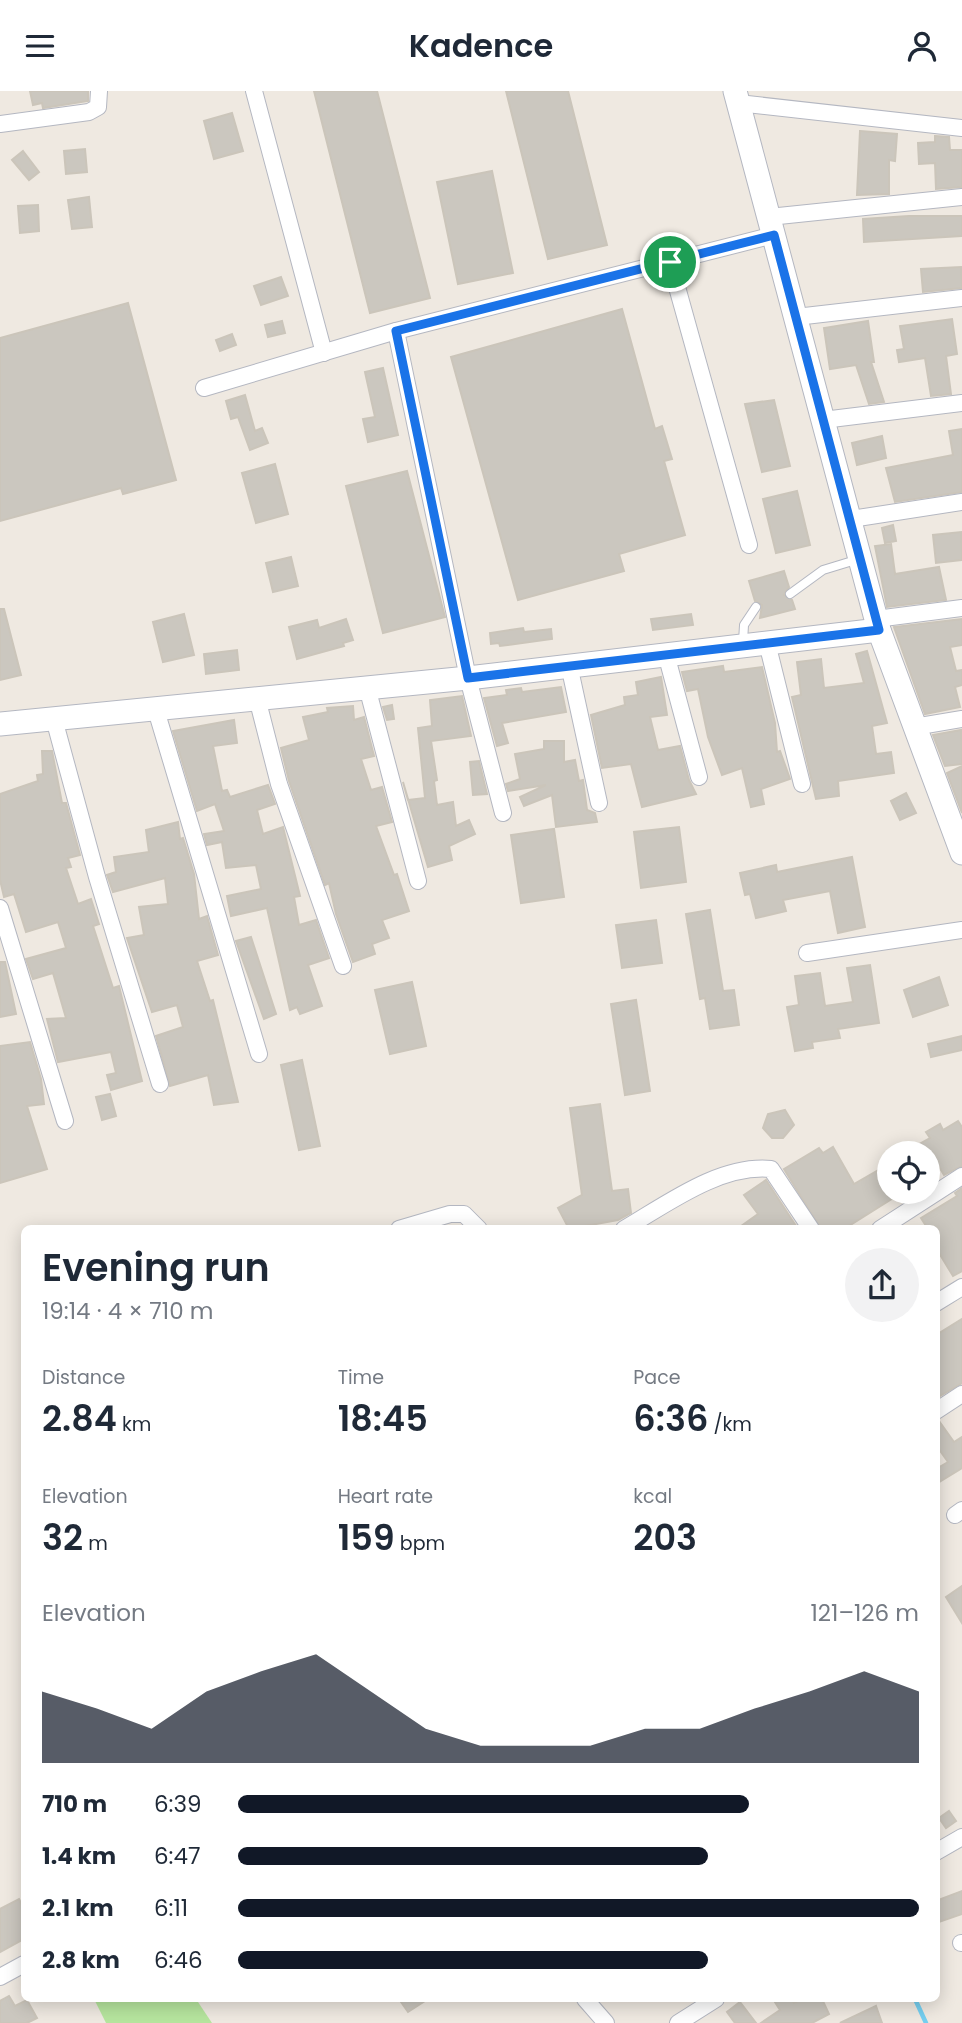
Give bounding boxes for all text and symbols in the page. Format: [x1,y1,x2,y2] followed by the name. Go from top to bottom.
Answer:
[409,23,553,68] text: Kadence
[21,27,59,65] icon: menu
[903,27,941,65] icon: person
[640,232,700,292] pin
[651,243,689,281] icon: arrive
[877,1141,940,1204] map controls
[877,1141,940,1204] button: locate
[42,1241,270,1294] text: Evening run
[845,1248,919,1322] button: share
[42,1295,213,1327] text: 19:14 · 4 × 710 m
[42,1364,125,1391] text: Distance
[338,1364,384,1391] text: Time
[633,1364,681,1391] text: Pace
[42,1394,117,1443] text: 2.84
[338,1394,428,1443] text: 18:45
[633,1394,708,1443] text: 6:36
[117,1411,151,1438] text: km
[708,1411,752,1438] text: /km
[42,1483,128,1510] text: Elevation
[338,1483,433,1510] text: Heart rate
[633,1483,672,1510] text: kcal
[42,1513,83,1562] text: 32
[338,1513,395,1562] text: 159
[633,1513,697,1562] text: 203
[83,1530,108,1557] text: m
[395,1530,445,1557] text: bpm
[42,1597,146,1629] text: Elevation
[810,1597,919,1629] text: 121–126 m
[42,1788,107,1820] text: 710 m
[154,1788,202,1820] text: 6:39
[42,1840,116,1872] text: 1.4 km
[154,1840,201,1872] text: 6:47
[42,1892,114,1924] text: 2.1 km
[154,1892,188,1924] text: 6:11
[42,1944,120,1976] text: 2.8 km
[154,1944,203,1976] text: 6:46

